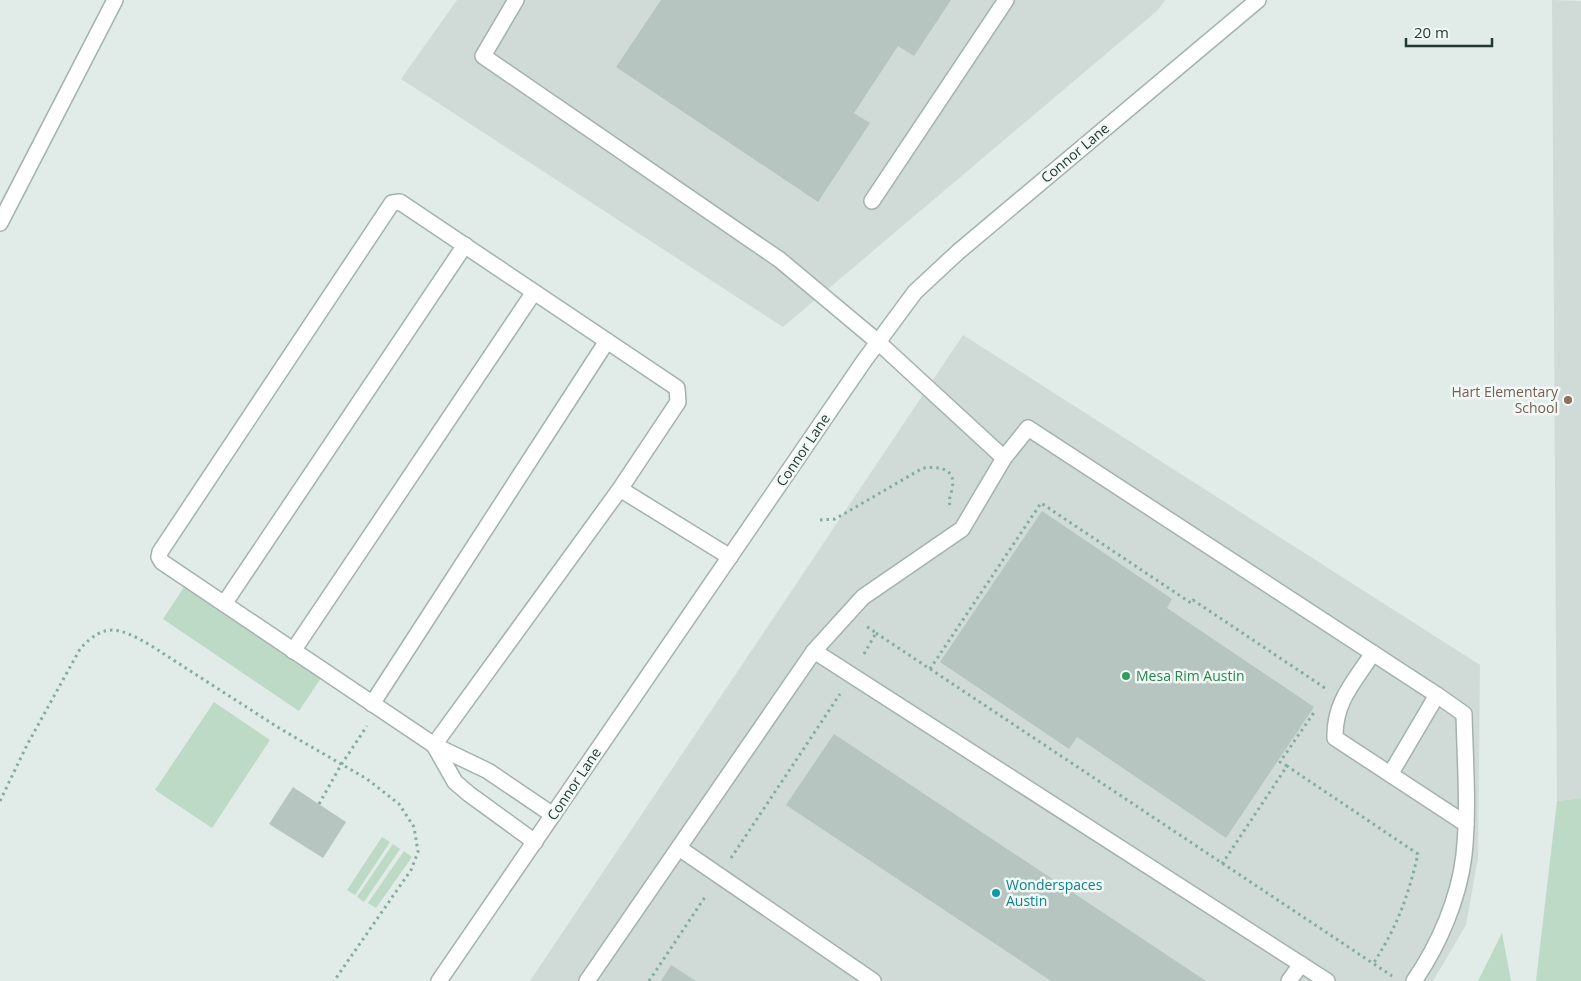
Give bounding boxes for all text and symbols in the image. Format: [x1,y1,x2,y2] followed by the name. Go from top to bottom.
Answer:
[1406,15,1492,47] scale bar
[1414,22,1449,42] text: 20 m
[1036,118,1113,187] street label: Connor Lane
[1451,382,1559,417] place label: Hart Elementary School
[1562,394,1574,406] marker: Hart Elementary School
[771,410,834,490] street label: Connor Lane
[1136,666,1245,685] place label: Mesa Rim Austin
[1120,670,1132,682] marker: Mesa Rim Austin
[542,744,605,824] street label: Connor Lane
[1006,875,1103,910] place label: Wonderspaces Austin
[990,887,1002,899] marker: Wonderspaces Austin

